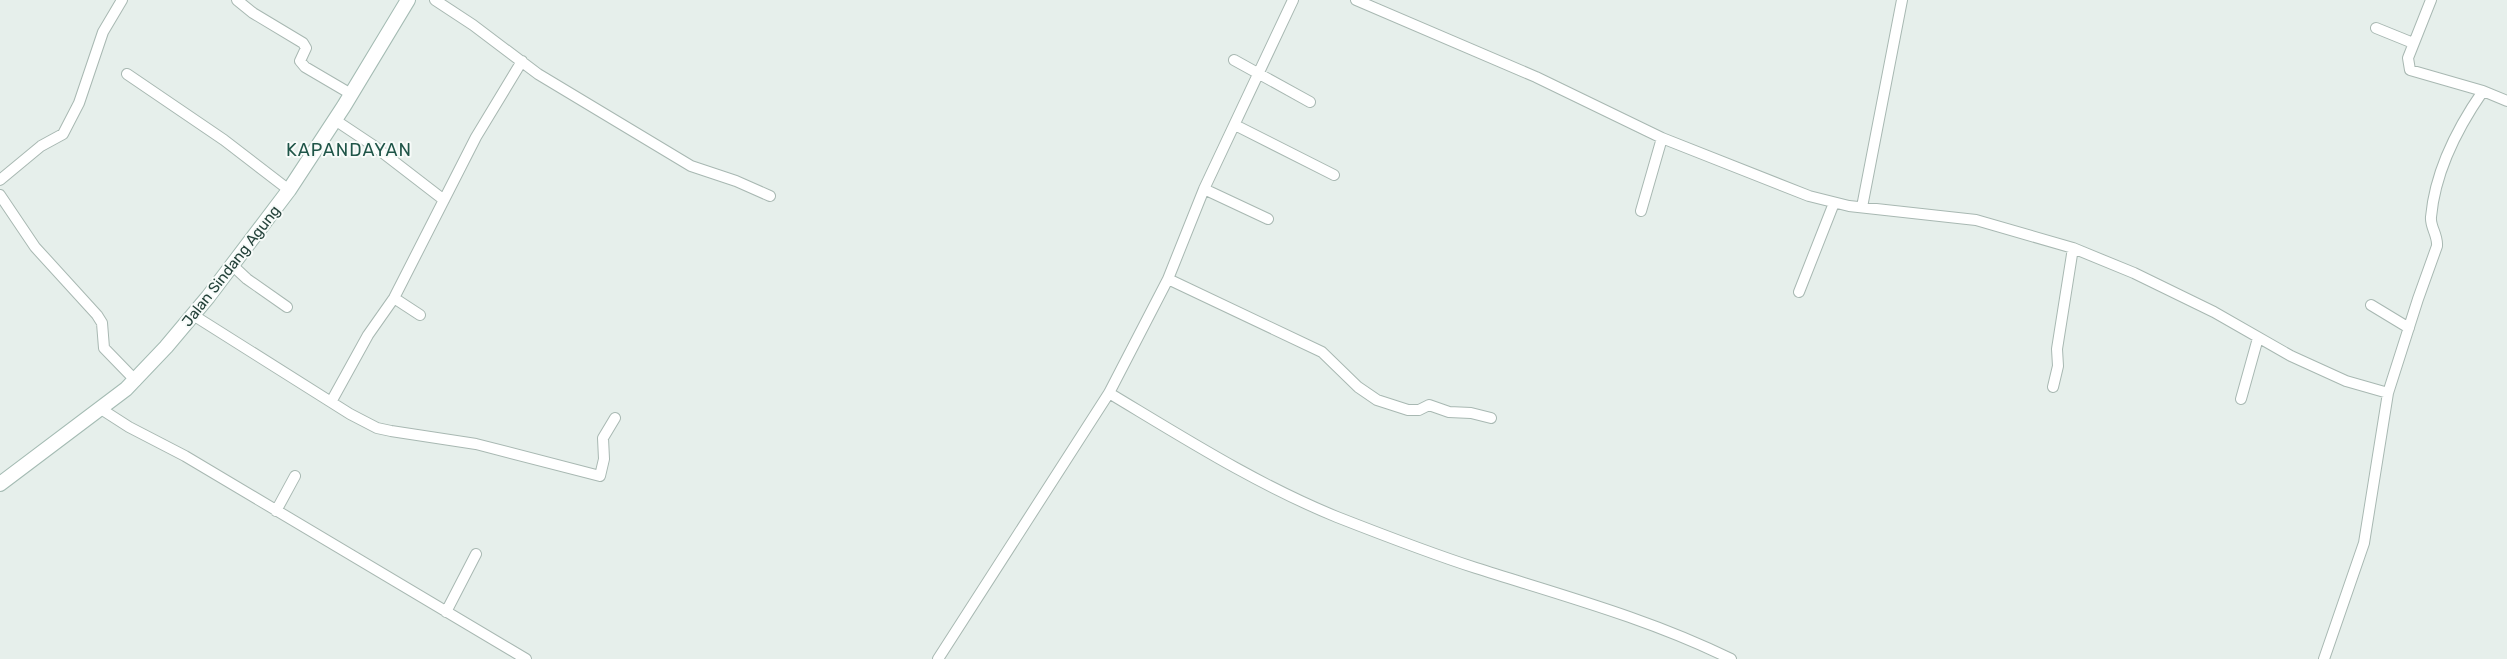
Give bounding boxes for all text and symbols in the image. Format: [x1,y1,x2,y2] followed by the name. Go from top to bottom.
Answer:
[286,139,412,161] district label: KAPANDAYAN
[178,202,284,330] street label: Jalan Sindang Agung

